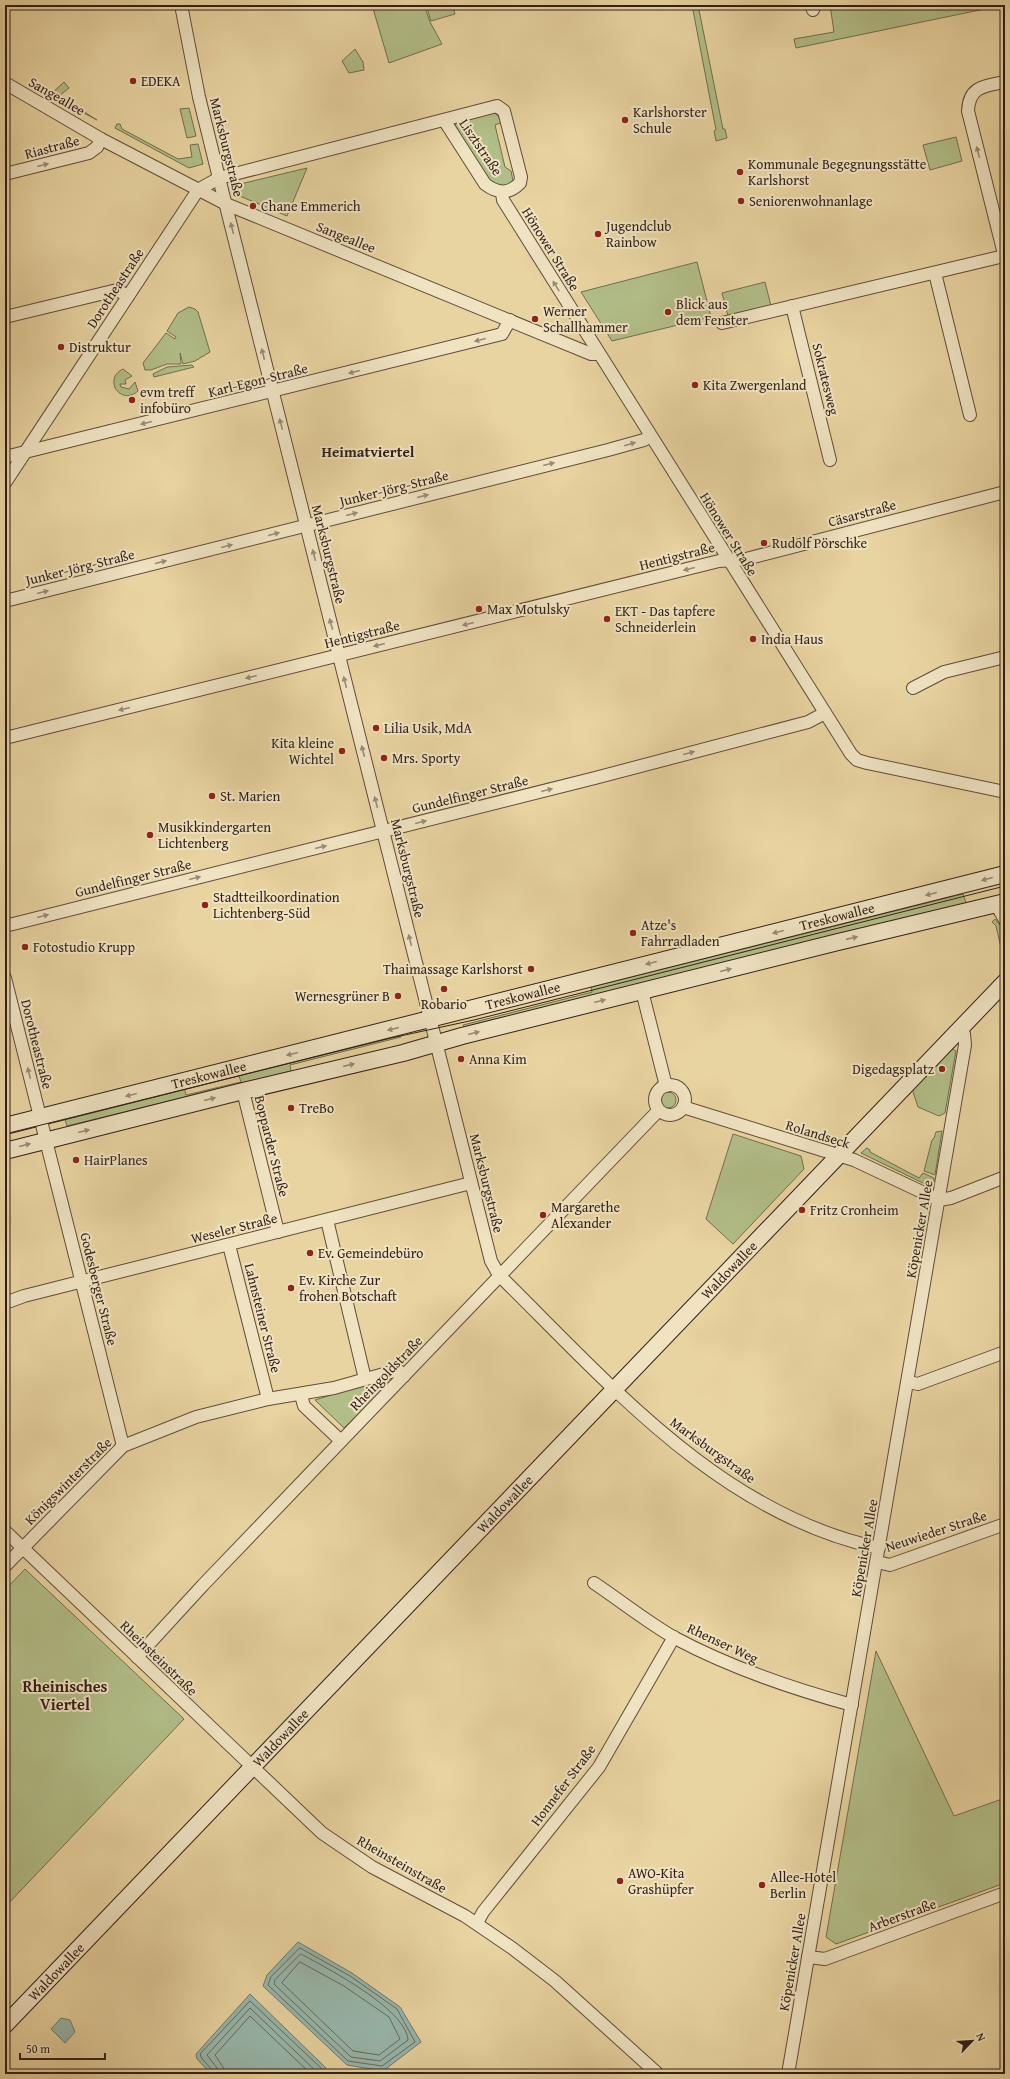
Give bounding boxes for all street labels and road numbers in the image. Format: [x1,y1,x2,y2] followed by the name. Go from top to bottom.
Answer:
[25,72,89,120] street label: Sangeallee
[205,95,249,199] street label: Marksburgstraße
[455,114,508,180] street label: Lisztstraße
[22,130,82,164] street label: Riastraße
[517,203,585,295] street label: Hönower Straße
[313,216,379,258] street label: Sangeallee
[82,244,149,332] street label: Dorotheastraße
[807,341,845,417] street label: Sokratesweg
[206,358,310,402] street label: Karl-Egon-Straße
[335,465,451,512] street label: Junker-Jörg-Straße
[695,488,763,580] street label: Hönower Straße
[826,494,899,532] street label: Cäsarstraße
[307,502,351,606] street label: Marksburgstraße
[637,537,717,575] street label: Hentigstraße
[21,544,137,591] street label: Junker-Jörg-Straße
[322,615,402,653] street label: Hentigstraße
[410,770,531,818] street label: Gundelfinger Straße
[386,816,430,920] street label: Marksburgstraße
[73,854,194,902] street label: Gundelfinger Straße
[797,897,877,935] street label: Treskowallee
[483,976,563,1015] street label: Treskowallee
[16,997,58,1091] street label: Dorotheastraße
[169,1056,249,1094] street label: Treskowallee
[250,1093,294,1199] street label: Bopparder Straße
[783,1115,853,1154] street label: Rolandseck
[465,1131,509,1235] street label: Marksburgstraße
[901,1178,938,1280] street label: Köpenicker Allee
[189,1208,280,1248] street label: Weseler Straße
[75,1230,123,1348] street label: Godesberger Straße
[696,1236,762,1303] street label: Waldowallee
[240,1261,286,1375] street label: Lahnsteiner Straße
[345,1331,427,1415] street label: Rheingoldstraße
[666,1412,760,1488] street label: Marksburgstraße
[20,1433,116,1529] street label: Königswinterstraße
[472,1470,538,1537] street label: Waldowallee
[846,1497,883,1599] street label: Köpenicker Allee
[883,1505,990,1557] street label: Neuwieder Straße
[116,1616,202,1700] street label: Rheinsteinstraße
[684,1618,762,1668] street label: Rhenser Weg
[248,1704,313,1771] street label: Waldowallee
[526,1740,601,1830] street label: Honnefer Straße
[353,1830,451,1898] street label: Rheinsteinstraße
[865,1893,939,1937] street label: Arberstraße
[774,1911,811,2013] street label: Köpenicker Allee
[23,1938,89,2005] street label: Waldowallee

